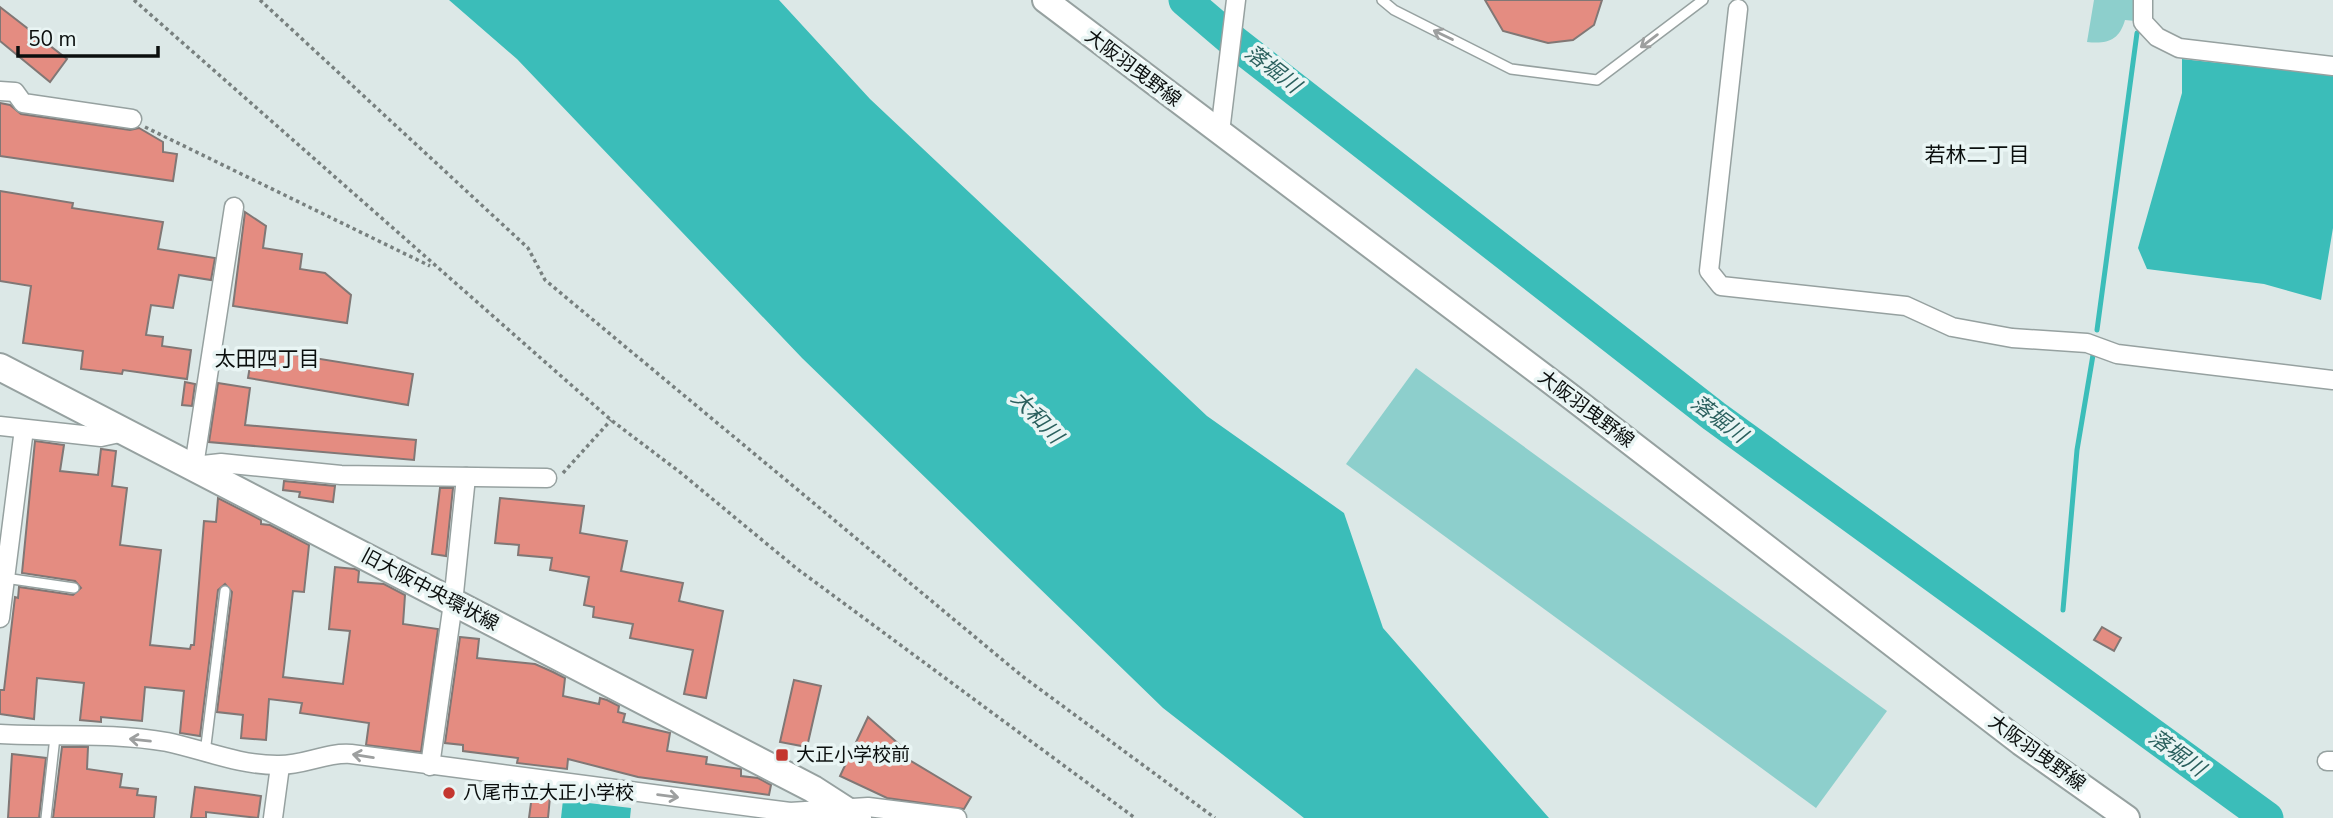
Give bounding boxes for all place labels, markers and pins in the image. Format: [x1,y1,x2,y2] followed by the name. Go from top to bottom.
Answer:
[796,742,910,768] place label: 大正小学校前
[774,747,790,763] marker: 大正小学校前
[463,780,634,806] place label: 八尾市立大正小学校
[441,785,457,801] marker: 八尾市立大正小学校

